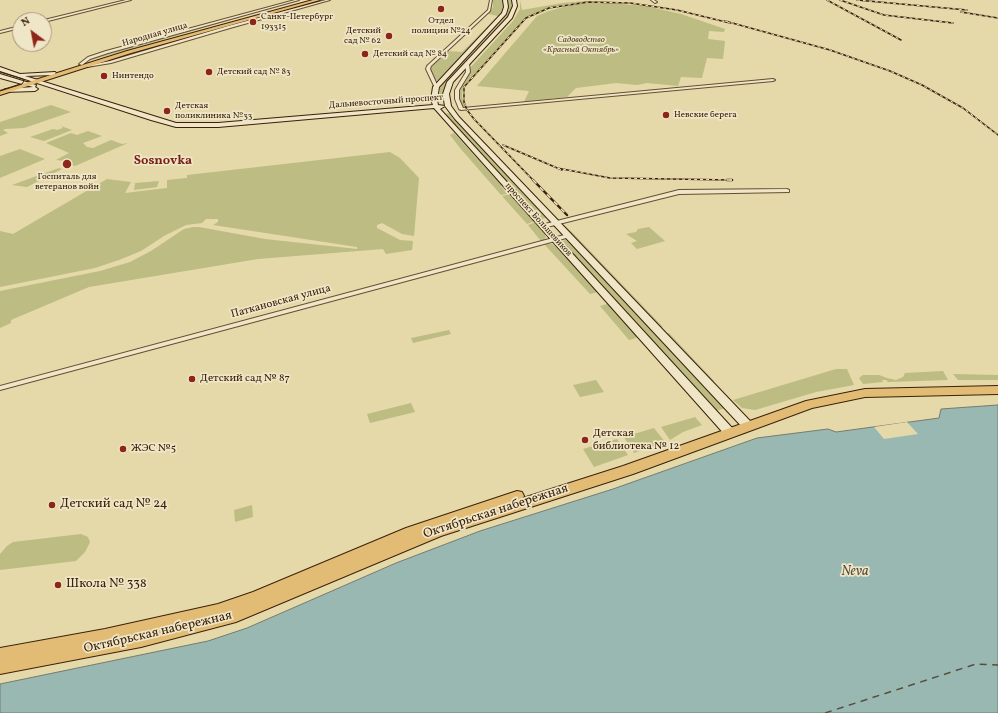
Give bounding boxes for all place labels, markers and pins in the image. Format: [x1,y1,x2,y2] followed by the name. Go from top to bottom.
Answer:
[436,4,446,14] marker: Отдел полиции №24
[261,12,333,33] place label: Санкт-Петербург 193315
[411,16,471,37] place label: Отдел полиции №24
[248,17,258,27] marker: Санкт-Петербург 193315
[344,26,381,47] place label: Детский сад № 62
[384,31,394,41] marker: Детский сад № 62
[360,49,370,59] marker: Детский сад № 84
[373,49,447,59] place label: Детский сад № 84
[204,67,214,77] marker: Детский сад № 83
[217,67,291,77] place label: Детский сад № 83
[99,71,109,81] marker: Нинтендо
[112,71,154,81] place label: Нинтендо
[175,101,252,122] place label: Детская поликлиника №33
[162,106,172,116] marker: Детская поликлиника №33
[661,110,671,120] marker: Невские берега
[674,110,737,120] place label: Невские берега
[61,158,73,170] marker: Госпиталь для ветеранов войн
[35,172,99,193] place label: Госпиталь для ветеранов войн
[200,372,290,386] place label: Детский сад № 87
[187,374,197,384] marker: Детский сад № 87
[593,427,679,453] place label: Детская библиотека № 12
[580,435,590,445] marker: Детская библиотека № 12
[131,442,176,456] place label: ЖЭС №5
[118,444,128,454] marker: ЖЭС №5
[60,497,168,513] place label: Детский сад № 24
[47,500,57,510] marker: Детский сад № 24
[66,577,147,593] place label: Школа № 338
[53,580,63,590] marker: Школа № 338

